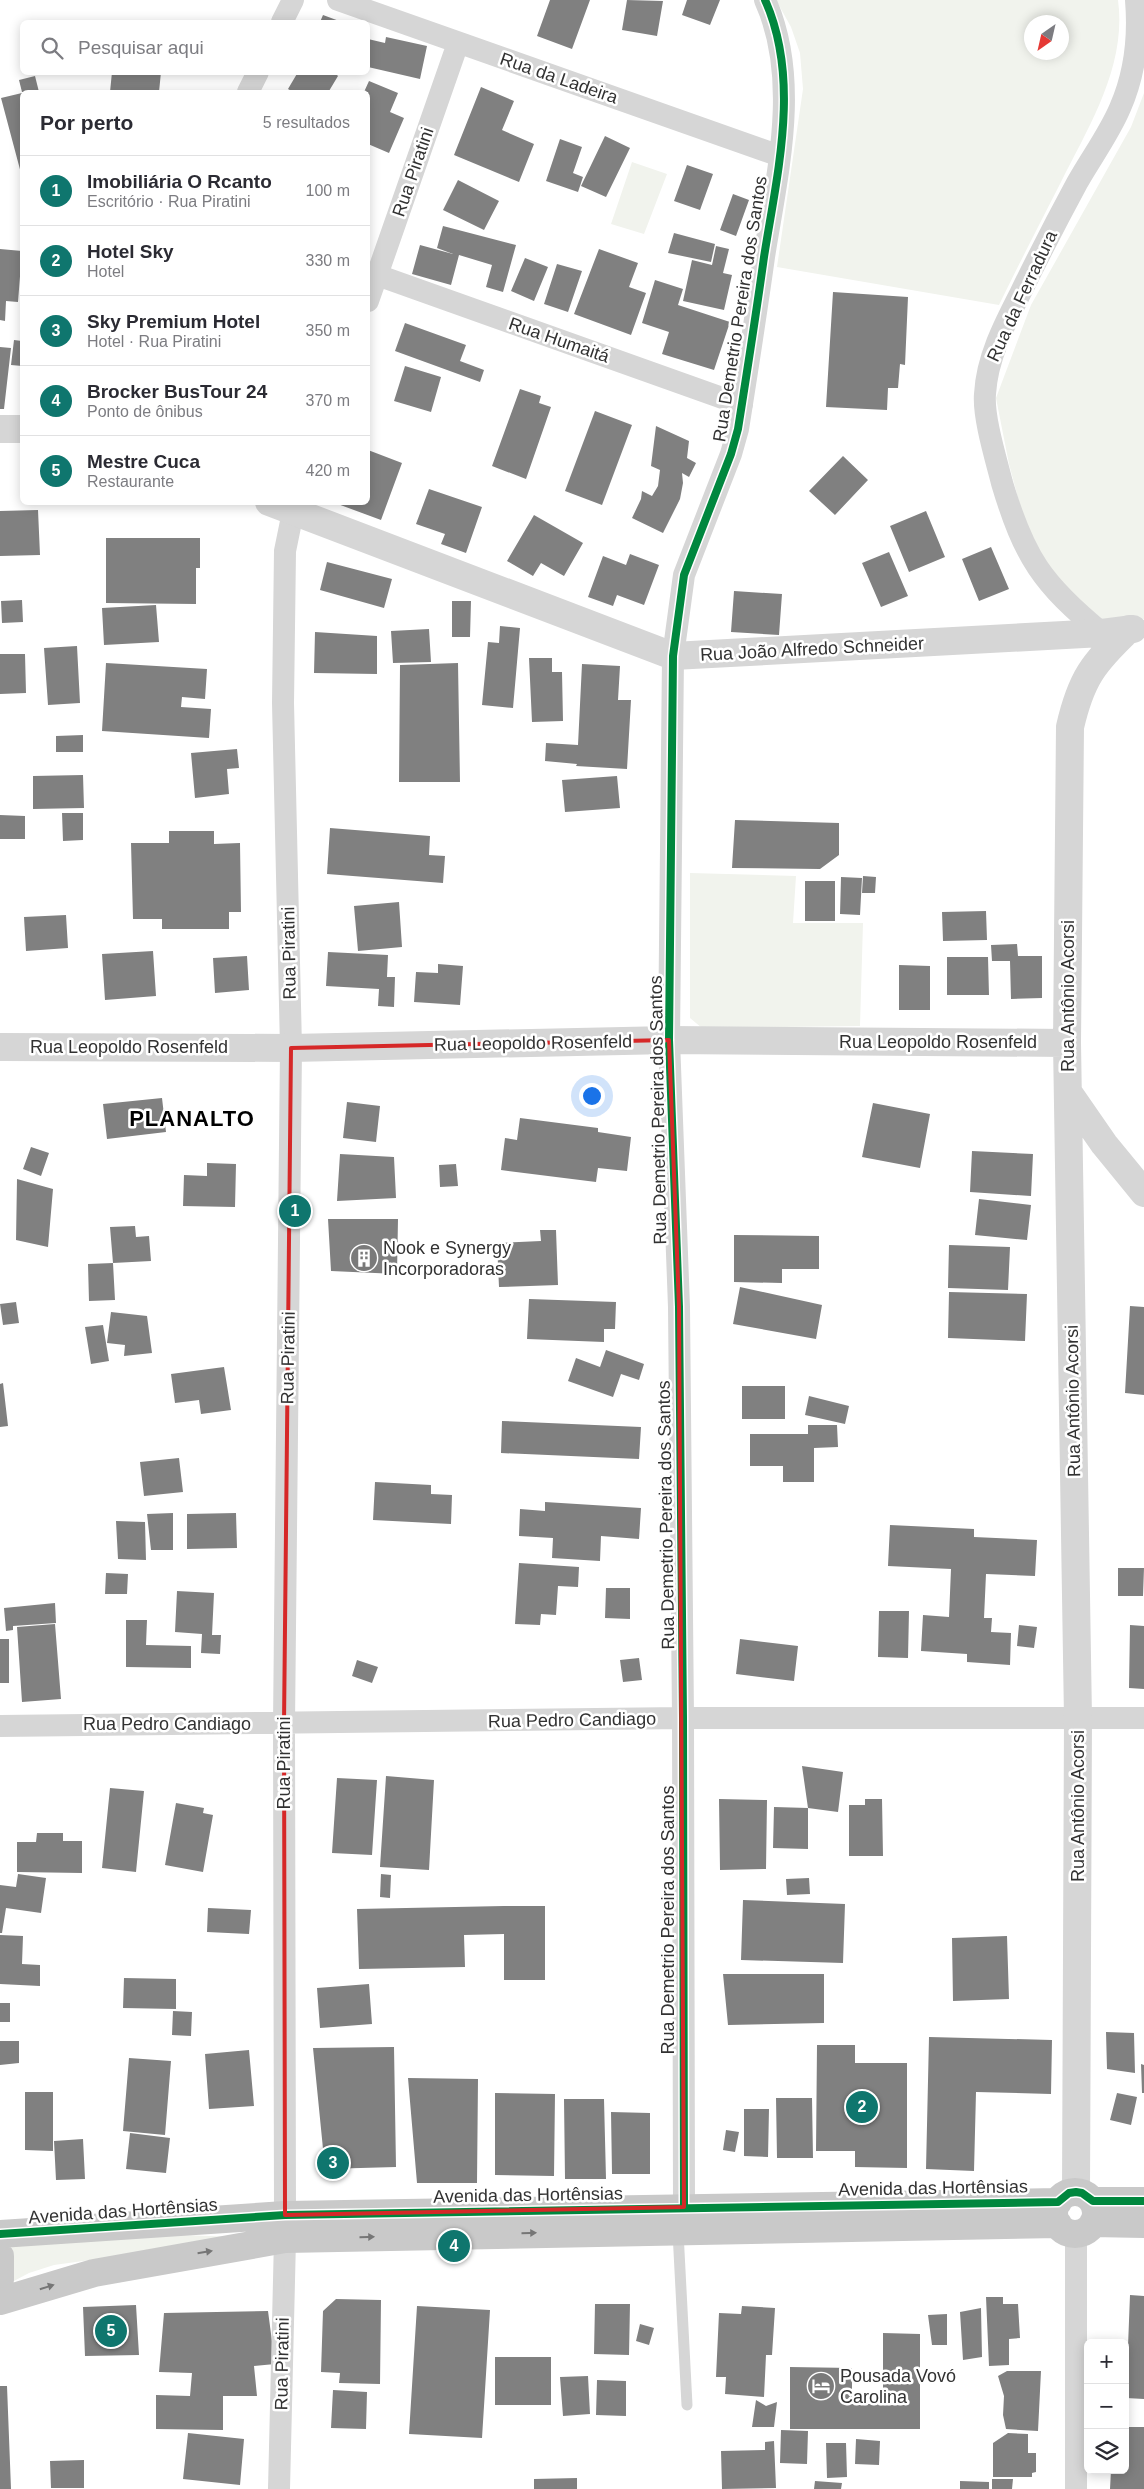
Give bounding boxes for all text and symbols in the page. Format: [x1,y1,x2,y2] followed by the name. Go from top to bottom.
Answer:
[1024,15,1069,60] north arrow
[20,20,370,75] search box
[38,34,66,62] icon: search
[78,37,204,58] text: Pesquisar aqui
[498,49,621,108] street label: Rua da Ladeira
[40,111,133,134] text: Por perto
[263,114,350,131] text: 5 resultados
[388,125,438,219] street label: Rua Piratini
[87,171,272,192] text: Imobiliária O Rcanto
[709,175,771,443] street label: Rua Demetrio Pereira dos Santos
[52,182,60,199] text: 1
[306,182,350,199] text: 100 m
[87,193,251,210] text: Escritório · Rua Piratini
[983,226,1062,365] street label: Rua da Ferradura
[87,241,174,262] text: Hotel Sky
[52,252,60,269] text: 2
[306,252,350,269] text: 330 m
[87,263,124,280] text: Hotel
[87,311,260,332] text: Sky Premium Hotel
[506,313,613,367] street label: Rua Humaitá
[52,322,60,339] text: 3
[306,322,350,339] text: 350 m
[87,333,221,350] text: Hotel · Rua Piratini
[87,381,267,402] text: Brocker BusTour 24
[52,392,60,409] text: 4
[306,392,350,409] text: 370 m
[87,403,203,420] text: Ponto de ônibus
[87,451,200,472] text: Mestre Cuca
[52,462,60,479] text: 5
[306,462,350,479] text: 420 m
[87,473,174,490] text: Restaurante
[700,633,924,665] street label: Rua João Alfredo Schneider
[278,906,300,1000] street label: Rua Piratini
[1058,920,1078,1072] street label: Rua Antônio Acorsi
[646,975,670,1245] street label: Rua Demetrio Pereira dos Santos
[434,1031,632,1055] street label: Rua Leopoldo Rosenfeld
[839,1032,1037,1052] street label: Rua Leopoldo Rosenfeld
[30,1037,228,1057] street label: Rua Leopoldo Rosenfeld
[579,1083,605,1109] your location
[129,1106,255,1131] district label: PLANALTO
[279,1192,311,1230] pin: 1
[383,1238,511,1279] place label: Nook e Synergy Incorporadoras
[349,1243,379,1273] building icon: Nook e Synergy Incorporadoras
[277,1311,299,1405] street label: Rua Piratini
[1062,1325,1084,1477] street label: Rua Antônio Acorsi
[654,1380,678,1650] street label: Rua Demetrio Pereira dos Santos
[488,1709,656,1731] street label: Rua Pedro Candiago
[83,1714,251,1734] street label: Rua Pedro Candiago
[274,1716,294,1810] street label: Rua Piratini
[1068,1730,1088,1882] street label: Rua Antônio Acorsi
[658,1785,678,2055] street label: Rua Demetrio Pereira dos Santos
[846,2088,878,2126] pin: 2
[317,2144,349,2182] pin: 3
[838,2176,1028,2200] street label: Avenida das Hortênsias
[433,2183,623,2207] street label: Avenida das Hortênsias
[28,2194,218,2228] street label: Avenida das Hortênsias
[438,2227,470,2265] pin: 4
[521,2229,537,2237] one-way arrow
[359,2233,375,2241] one-way arrow
[198,2248,214,2256] one-way arrow
[39,2282,54,2290] one-way arrow
[95,2312,127,2350] pin: 5
[271,2317,293,2411] street label: Rua Piratini
[1084,2339,1129,2474] map controls
[1084,2339,1129,2384] button: +
[840,2366,956,2407] place label: Pousada Vovó Carolina
[806,2371,836,2401] hotel icon: Pousada Vovó Carolina
[1084,2384,1129,2429] button: −
[1084,2429,1129,2474] button: layers

